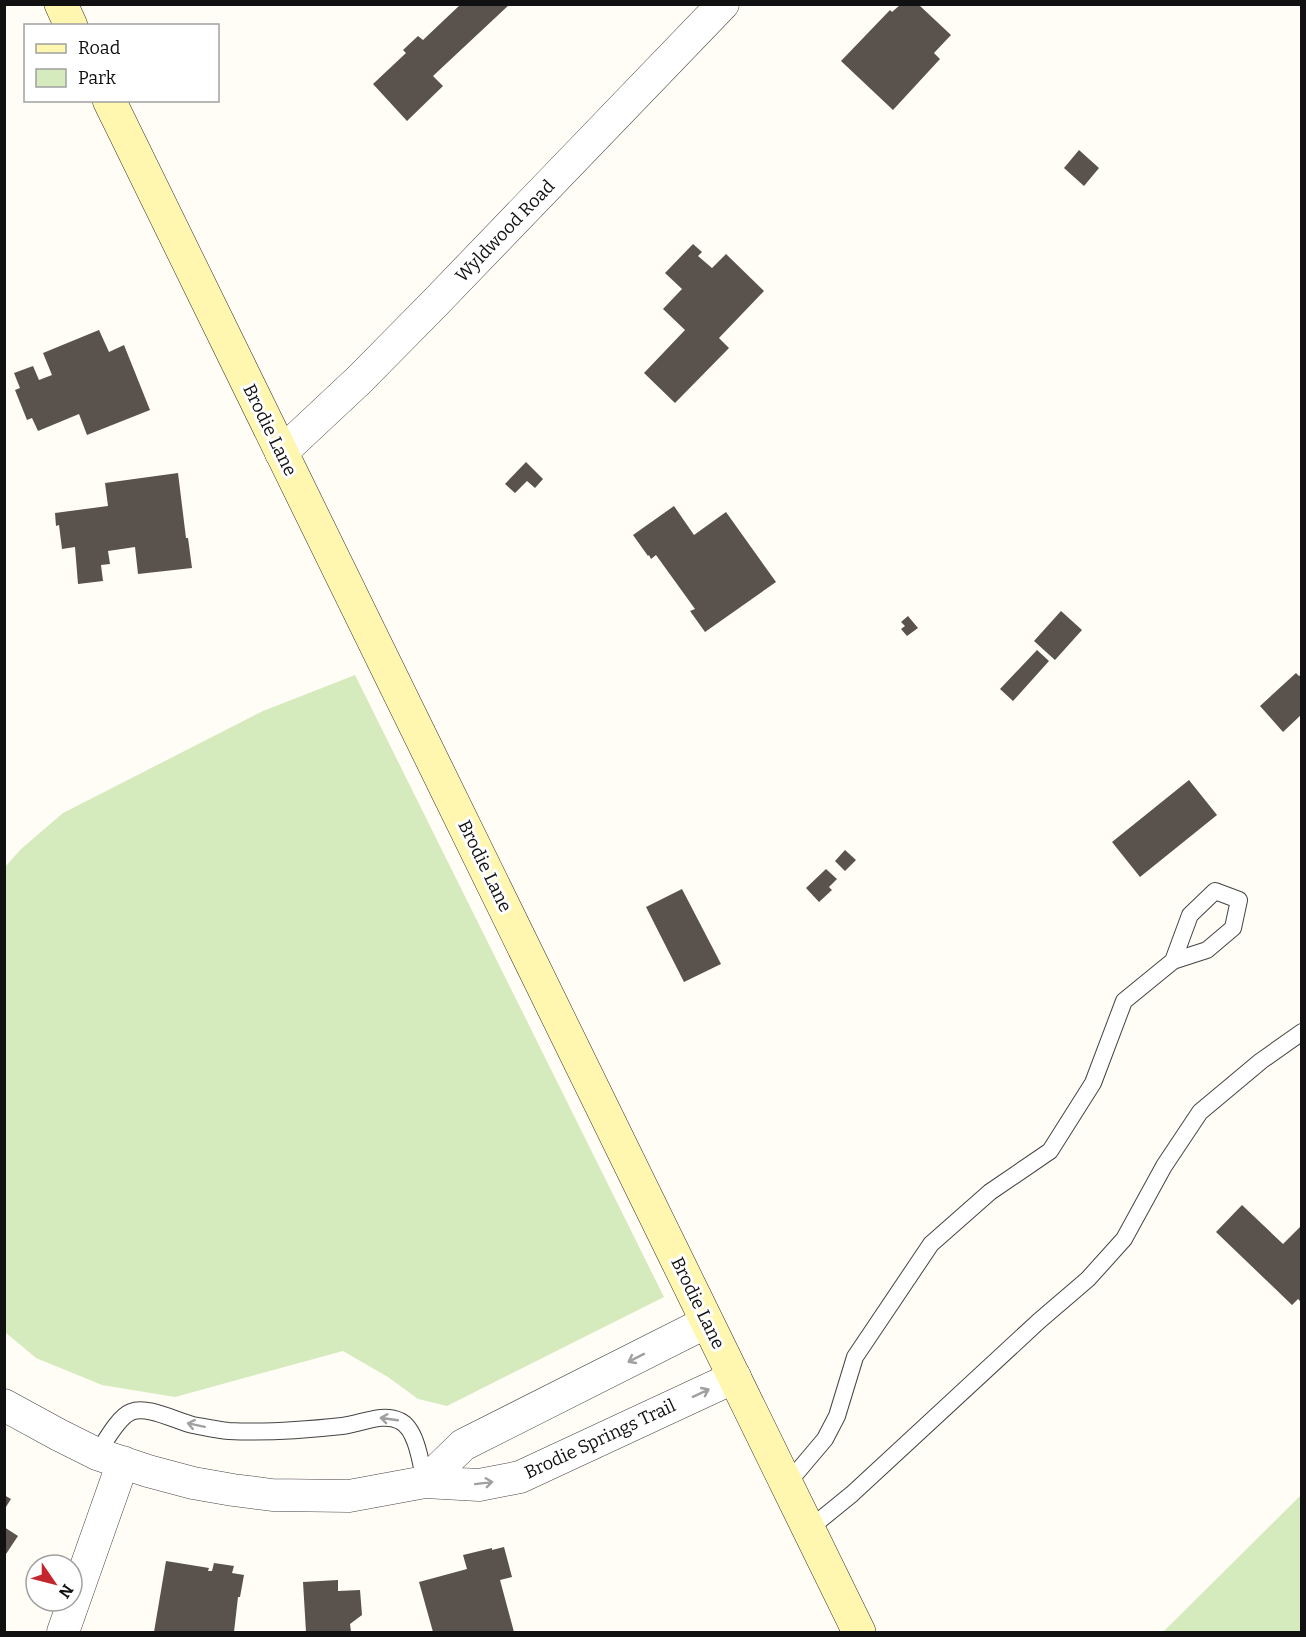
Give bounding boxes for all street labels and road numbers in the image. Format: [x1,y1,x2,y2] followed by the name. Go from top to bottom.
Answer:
[451,175,560,287] street label: Wyldwood Road
[238,380,302,480] street label: Brodie Lane
[453,816,517,916] street label: Brodie Lane
[666,1253,730,1353] street label: Brodie Lane
[521,1394,679,1484] street label: Brodie Springs Trail

